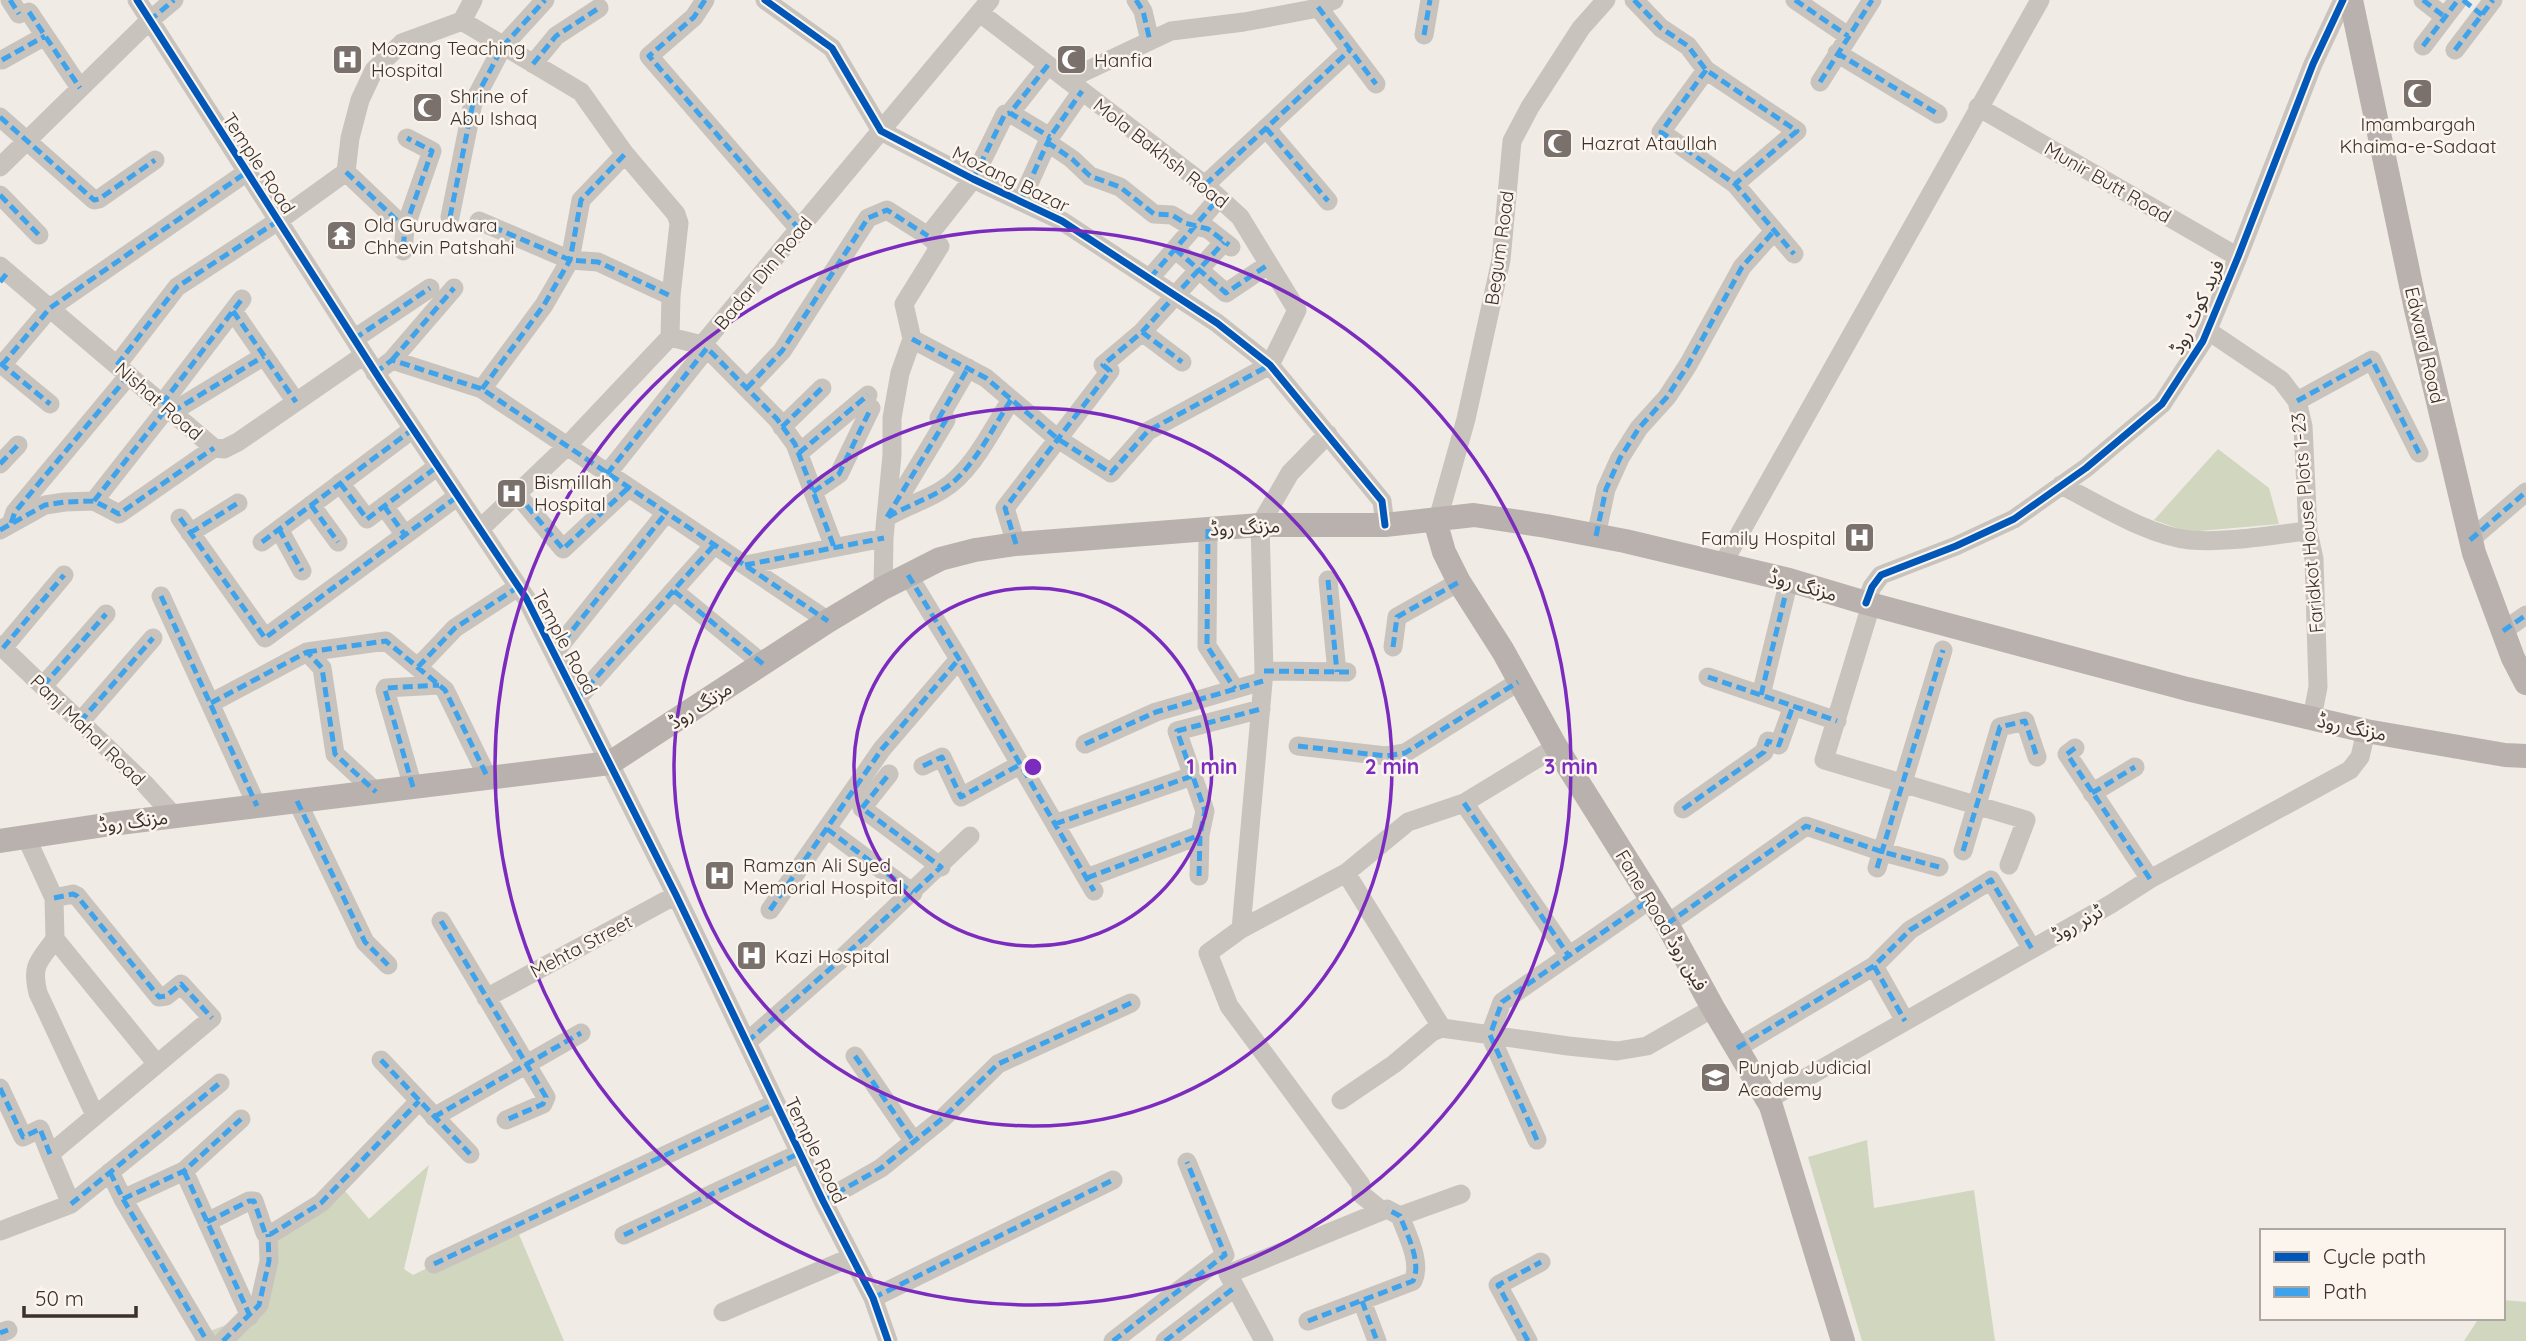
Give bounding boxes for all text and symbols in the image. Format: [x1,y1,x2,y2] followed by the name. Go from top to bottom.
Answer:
[371,36,526,82] place label: Mozang Teaching Hospital
[331,42,365,76] hospital icon: Mozang Teaching Hospital
[1054,43,1088,77] mosque icon: Hanfia
[1094,48,1153,72] place label: Hanfia
[2401,76,2435,110] mosque icon: Imambargah Khaima-e-Sadaat
[450,84,537,130] place label: Shrine of Abu Ishaq
[410,90,444,124] mosque icon: Shrine of Abu Ishaq
[1089,93,1233,213] street label: Mola Bakhsh Road
[217,108,301,218] street label: Temple Road
[2340,112,2496,158] place label: Imambargah Khaima-e-Sadaat
[1541,126,1575,160] mosque icon: Hazrat Ataullah
[1581,131,1717,155] place label: Hazrat Ataullah
[2040,136,2176,228] street label: Munir Butt Road
[948,140,1074,218] street label: Mozang Bazar
[1479,189,1519,307] street label: Begum Road
[709,211,817,335] street label: Badar Din Road
[364,213,515,259] place label: Old Gurudwara Chhevin Patshahi
[324,219,358,253] temple icon: Old Gurudwara Chhevin Patshahi
[2165,256,2229,358] street label: فرید کوٹ روڈ
[2400,284,2450,406] street label: Edward Road
[110,357,208,445] street label: Nishat Road
[2285,412,2329,634] street label: Faridkot House Plots 1-23
[534,470,612,516] place label: Bismillah Hospital
[494,476,528,510] hospital icon: Bismillah Hospital
[1209,513,1281,541] street label: مزنگ روڈ
[1842,521,1876,555] hospital icon: Family Hospital
[1701,526,1836,550] place label: Family Hospital
[1766,564,1840,606] street label: مزنگ روڈ
[527,585,603,699] street label: Temple Road
[26,669,150,791] street label: Panj Mahal Road
[664,676,736,734] street label: مزنگ روڈ
[2315,708,2389,746] street label: مزنگ روڈ
[1187,753,1237,779] text: 1 min
[1365,753,1419,779] text: 2 min
[1544,753,1598,779] text: 3 min
[1021,755,1045,779] centre of rings
[97,805,169,837] street label: مزنگ روڈ
[1610,845,1714,995] street label: Fane Road فین روڈ
[743,853,903,899] place label: Ramzan Ali Syed Memorial Hospital
[703,859,737,893] hospital icon: Ramzan Ali Syed Memorial Hospital
[2047,899,2107,947] street label: ٹرنر روڈ
[526,909,636,983] street label: Mehta Street
[735,939,769,973] hospital icon: Kazi Hospital
[775,944,890,968] place label: Kazi Hospital
[1738,1055,1871,1101] place label: Punjab Judicial Academy
[1698,1061,1732,1095] school or university icon: Punjab Judicial Academy
[780,1093,852,1207] street label: Temple Road
[2260,1229,2505,1320] legend
[2323,1243,2426,1269] text: Cycle path
[24,1274,136,1318] scale bar
[2323,1278,2367,1304] text: Path
[35,1285,84,1311] text: 50 m

